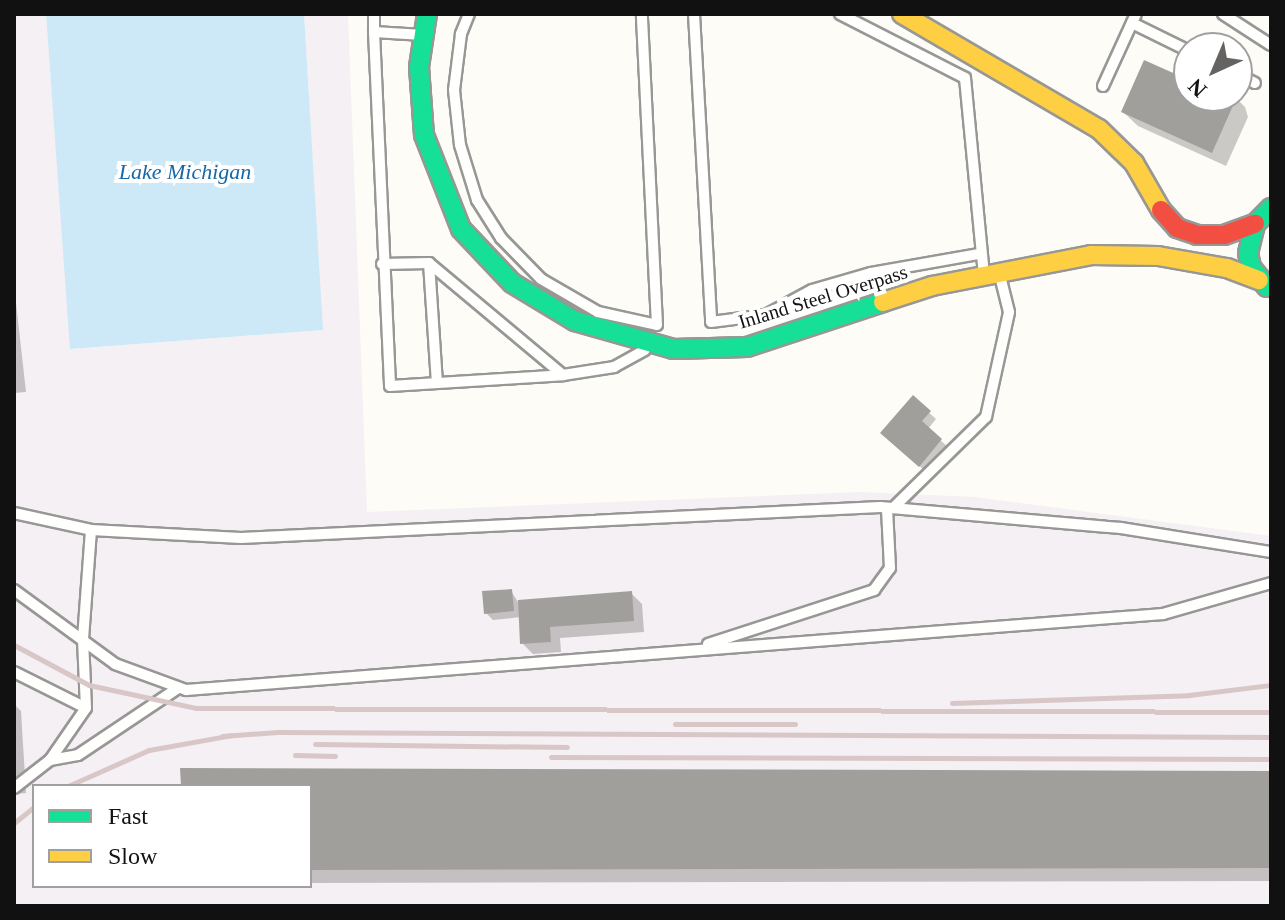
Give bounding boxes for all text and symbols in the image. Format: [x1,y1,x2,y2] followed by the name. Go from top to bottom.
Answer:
[1173,32,1253,112] north arrow
[1183,74,1212,103] text: N
[119,159,251,185] water label: Lake Michigan
[736,260,910,334] street label: Inland Steel Overpass
[32,784,312,888] legend
[108,803,148,829] text: Fast
[108,843,157,869] text: Slow

